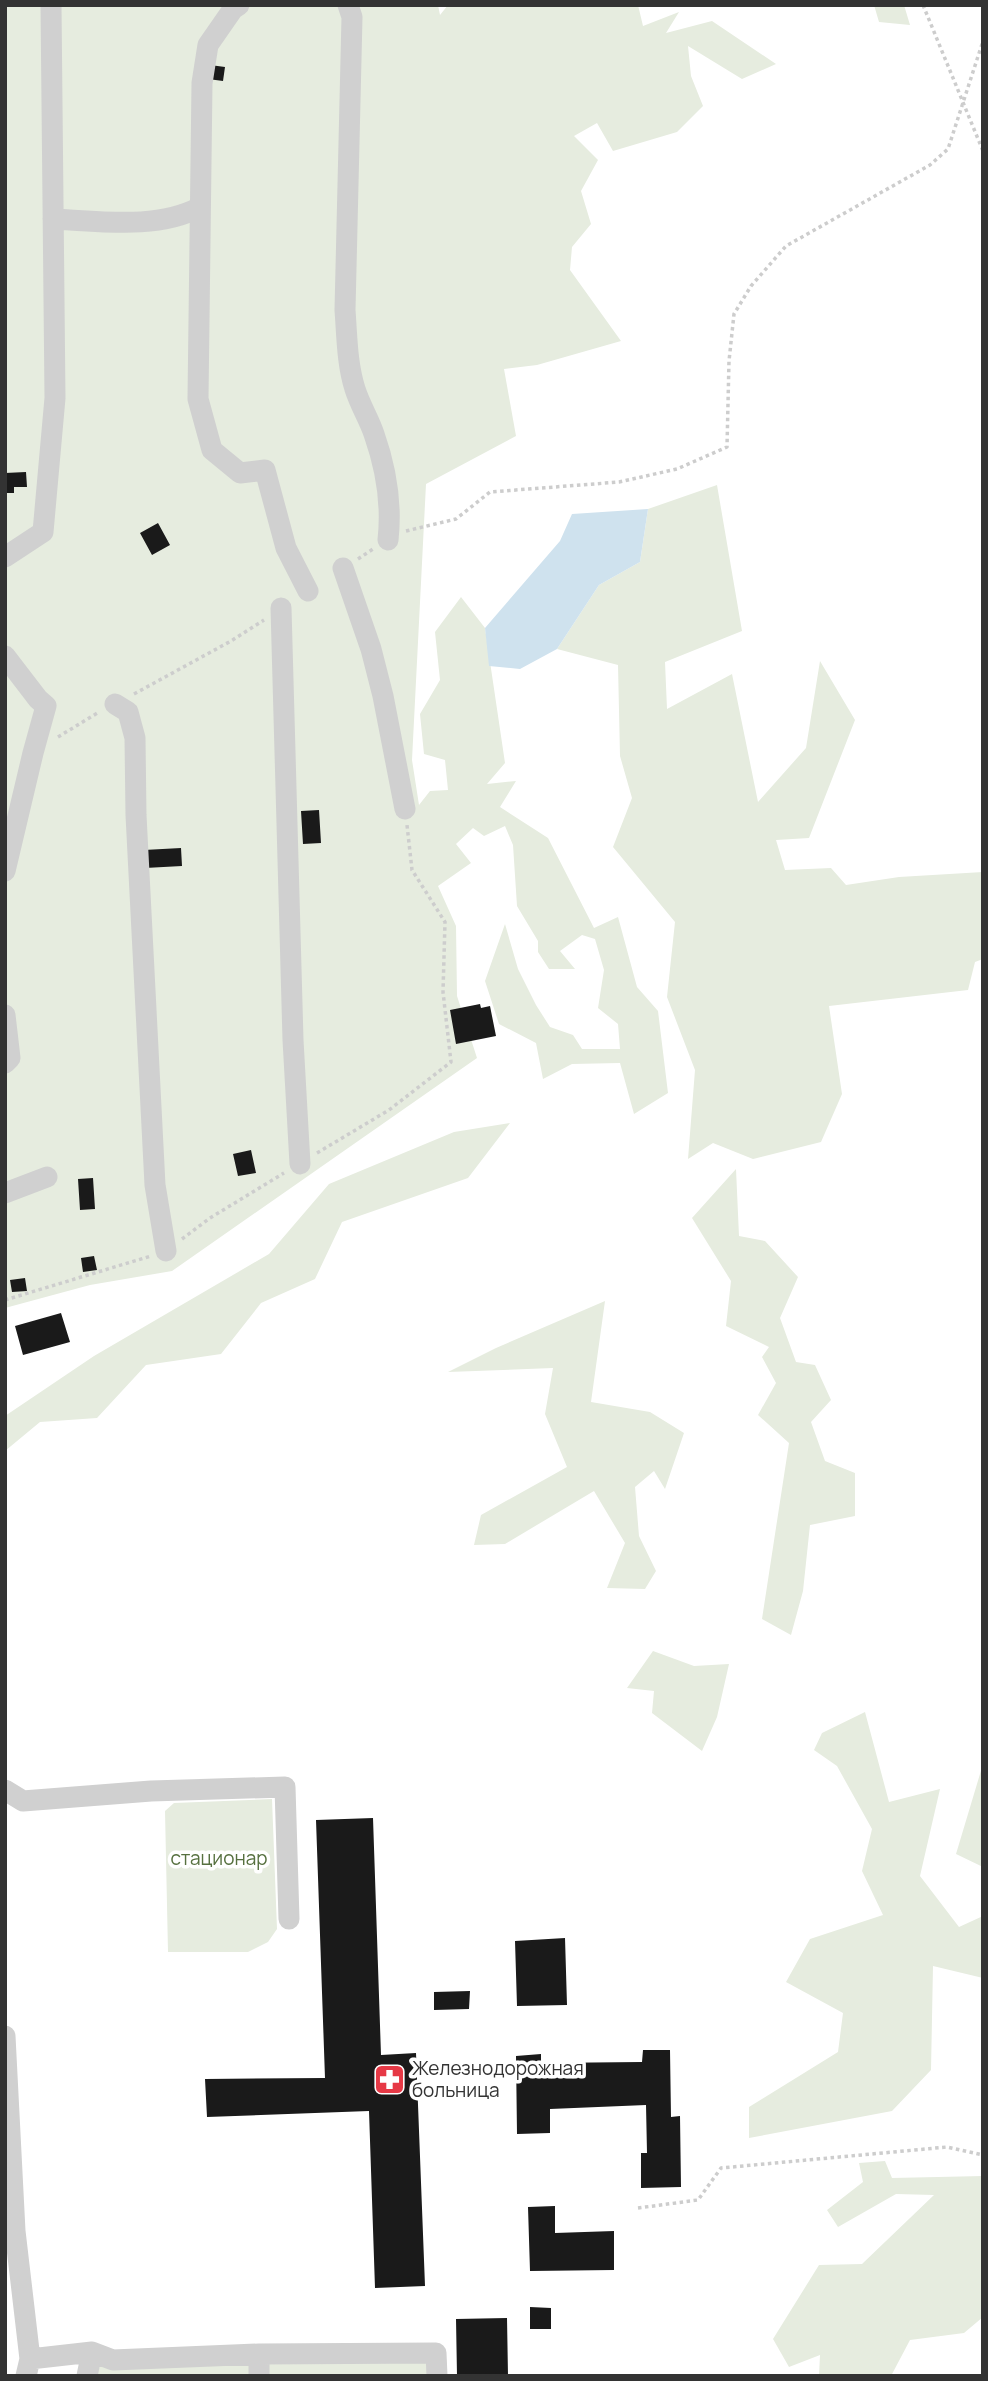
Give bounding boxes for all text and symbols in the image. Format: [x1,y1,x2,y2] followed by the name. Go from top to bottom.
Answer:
[171,1845,267,1871] park label: стационар
[412,2055,584,2103] place label: Железнодорожная больница
[372,2062,406,2096] pharmacy icon: Железнодорожная больница

